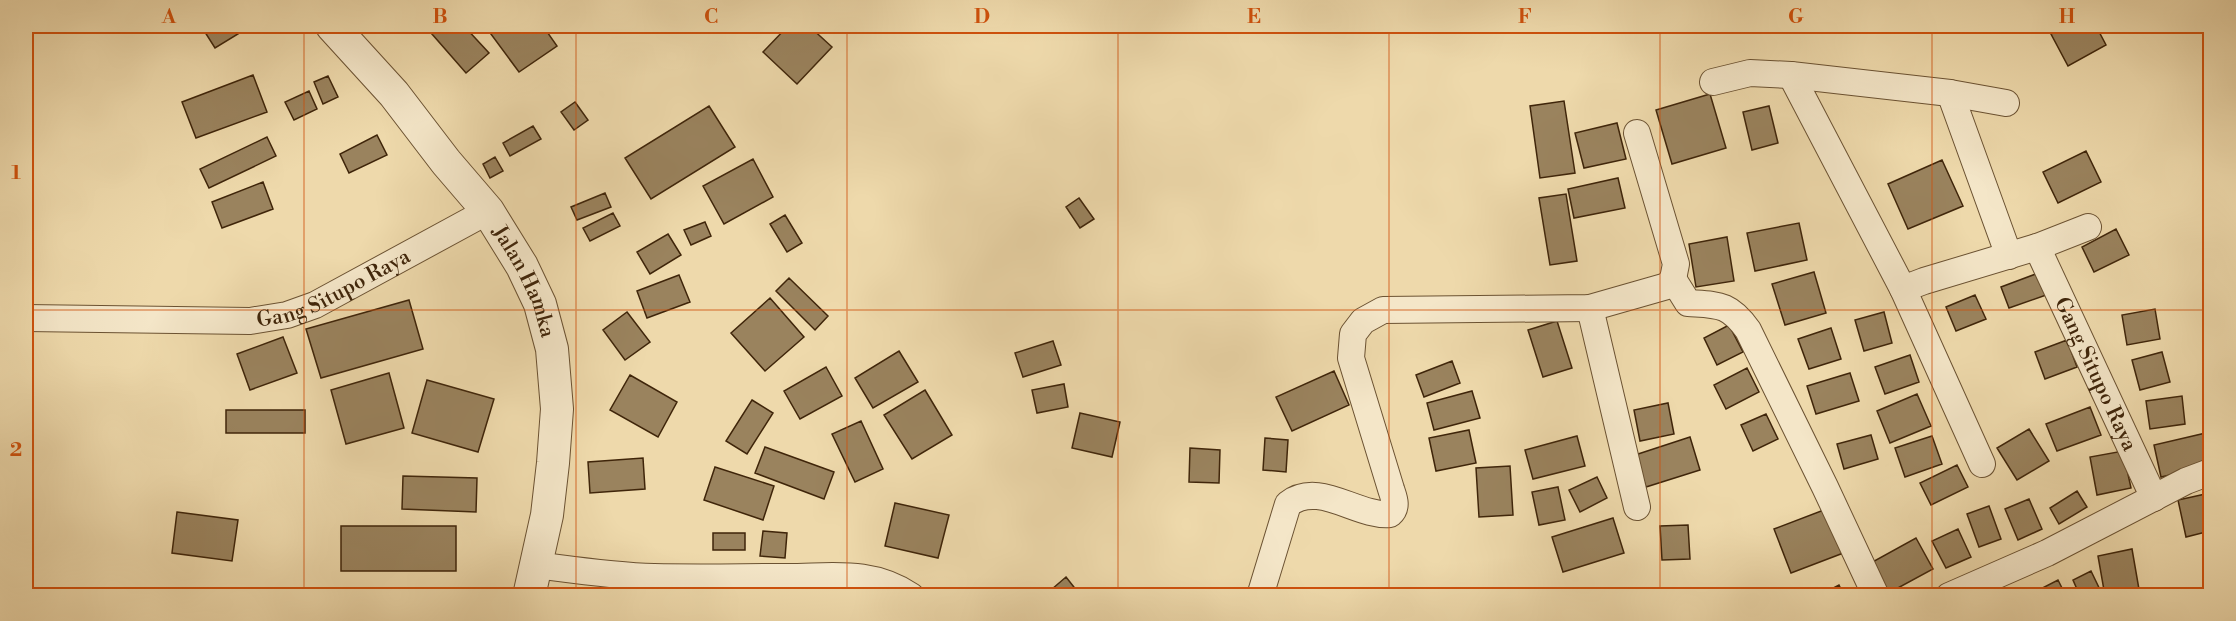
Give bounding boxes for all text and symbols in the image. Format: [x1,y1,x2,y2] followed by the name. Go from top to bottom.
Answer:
[161,5,177,30] text: A
[432,5,448,30] text: B
[704,5,718,30] text: C
[974,5,990,30] text: D
[1247,5,1261,30] text: E
[1518,5,1532,30] text: F
[1788,5,1804,30] text: G
[2059,5,2076,30] text: H
[11,161,21,186] text: 1
[486,220,560,341] street label: Jalan Hamka
[255,244,415,334] street label: Gang Situpo Raya
[2048,293,2142,456] street label: Gang Situpo Raya
[10,438,22,463] text: 2

